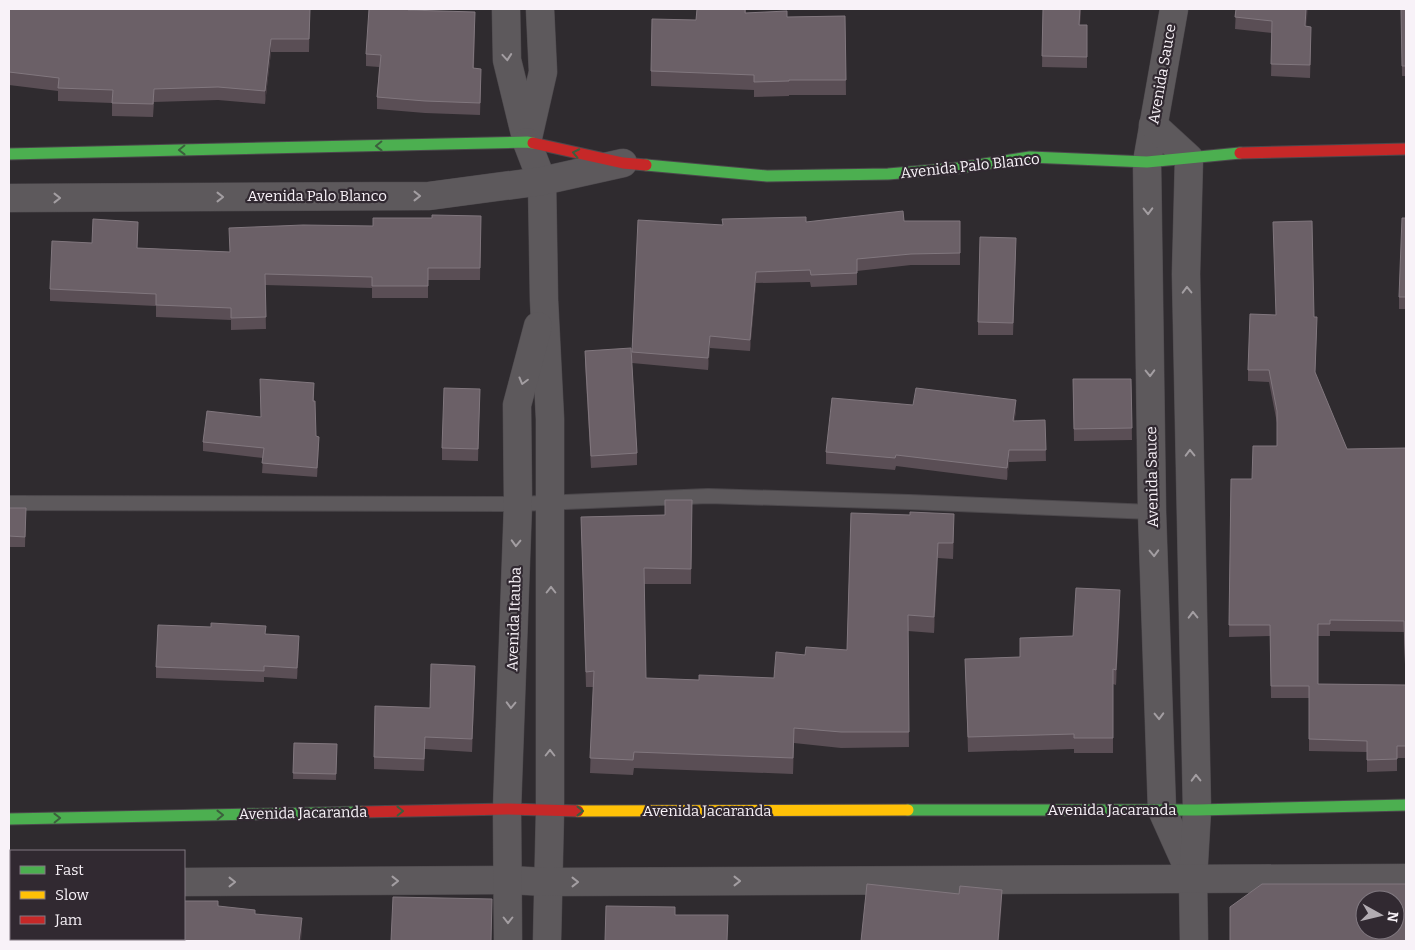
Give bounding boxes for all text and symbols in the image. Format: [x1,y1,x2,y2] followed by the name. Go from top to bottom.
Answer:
[1144,23,1180,125] street label: Avenida Sauce
[501,54,512,62] one-way arrow
[375,141,383,152] one-way arrow
[178,145,186,155] one-way arrow
[571,148,580,159] one-way arrow
[900,150,1040,182] street label: Avenida Palo Blanco
[247,187,387,205] street label: Avenida Palo Blanco
[414,191,422,201] one-way arrow
[54,192,62,203] one-way arrow
[216,192,224,202] one-way arrow
[1143,208,1153,215] one-way arrow
[1182,286,1192,294] one-way arrow
[1145,370,1156,378] one-way arrow
[519,377,529,385] one-way arrow
[1142,426,1162,528] street label: Avenida Sauce
[1185,448,1195,456] one-way arrow
[511,539,522,547] one-way arrow
[1149,550,1159,558] one-way arrow
[503,566,525,672] street label: Avenida Itauba
[546,586,556,594] one-way arrow
[1188,611,1198,618] one-way arrow
[505,702,516,710] one-way arrow
[1154,712,1165,720] one-way arrow
[545,748,555,756] one-way arrow
[1191,773,1202,781] one-way arrow
[1048,801,1176,819] street label: Avenida Jacaranda
[643,802,771,820] street label: Avenida Jacaranda
[238,803,368,823] street label: Avenida Jacaranda
[396,806,404,817] one-way arrow
[576,806,584,816] one-way arrow
[216,810,224,820] one-way arrow
[54,813,62,823] one-way arrow
[10,850,185,940] legend
[55,861,84,879] text: Fast
[392,876,399,886] one-way arrow
[734,876,742,886] one-way arrow
[229,877,237,887] one-way arrow
[572,877,579,887] one-way arrow
[55,886,90,904] text: Slow
[1355,890,1405,940] north arrow
[1383,910,1402,923] text: N
[54,911,83,929] text: Jam
[503,916,513,924] one-way arrow

